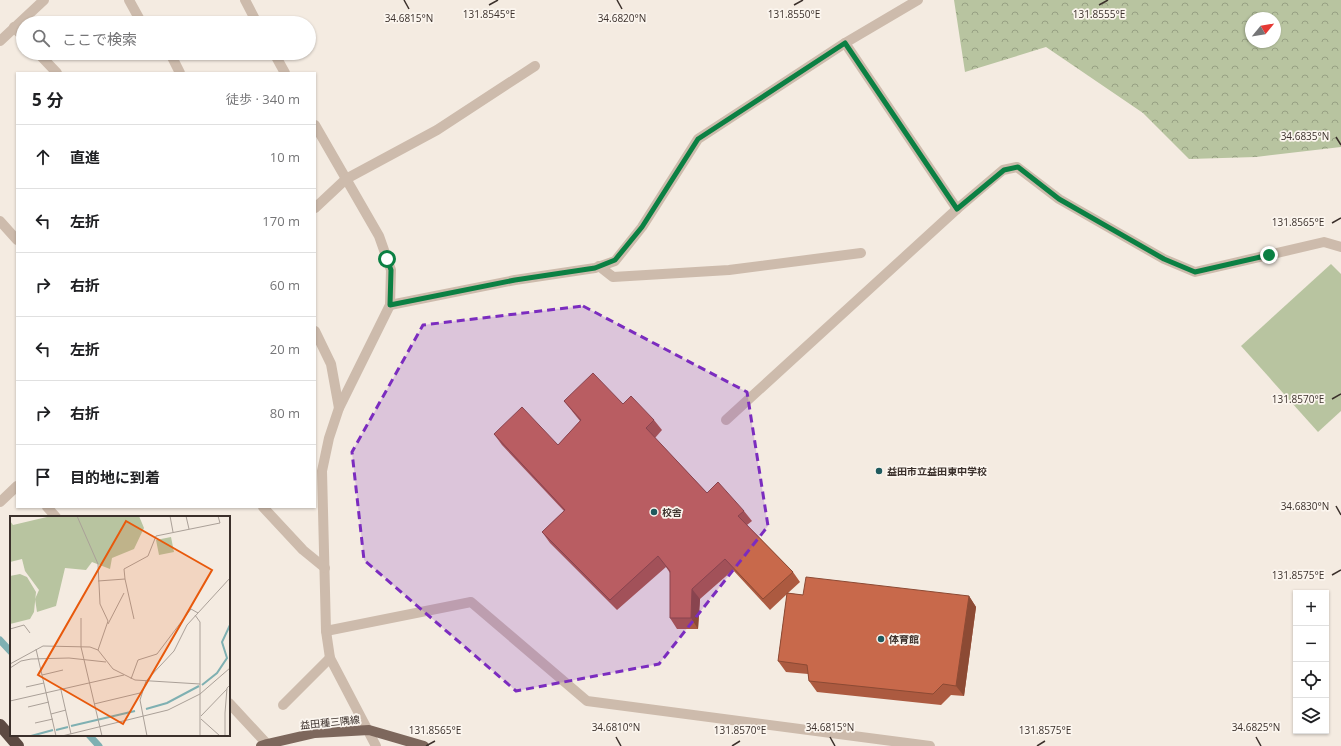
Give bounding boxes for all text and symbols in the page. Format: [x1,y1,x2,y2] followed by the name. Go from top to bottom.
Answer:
[463,7,515,21] text: 131.8545°E
[768,7,820,21] text: 131.8550°E
[1073,7,1125,21] text: 131.8555°E
[385,11,433,25] text: 34.6815°N
[598,11,646,25] text: 34.6820°N
[1245,12,1281,48] north arrow
[16,16,316,60] search box
[30,27,52,49] icon: search
[62,29,137,49] text: ここで検索
[32,88,63,111] text: 5 分
[226,90,300,108] text: 徒歩 · 340 m
[1281,129,1329,143] text: 34.6835°N
[32,146,54,168] icon: ahead
[70,147,100,167] text: 直進
[270,148,300,166] text: 10 m
[32,210,54,232] icon: left
[70,211,100,231] text: 左折
[262,212,300,230] text: 170 m
[1272,215,1324,229] text: 131.8565°E
[1260,246,1278,264] route end
[378,250,396,268] route start
[32,274,54,296] icon: right
[70,275,100,295] text: 右折
[270,276,300,294] text: 60 m
[32,338,54,360] icon: left
[70,339,100,359] text: 左折
[270,340,300,358] text: 20 m
[1272,392,1324,406] text: 131.8570°E
[32,402,54,424] icon: right
[70,403,100,423] text: 右折
[270,404,300,422] text: 80 m
[887,464,987,478] place label: 益田市立益田東中学校
[32,466,54,488] icon: arrive
[874,466,884,476] marker: 益田市立益田東中学校
[70,467,160,487] text: 目的地に到着
[1281,499,1329,513] text: 34.6830°N
[662,505,682,519] place label: 校舎
[649,507,659,517] marker: 校舎
[10,516,230,736] inset map
[1272,568,1324,582] text: 131.8575°E
[1293,590,1329,734] map controls
[1293,590,1329,626] button: +
[1293,626,1329,662] button: −
[888,632,919,646] place label: 体育館
[876,634,886,644] marker: 体育館
[1293,662,1329,698] button: locate
[1293,698,1329,734] button: layers
[299,712,361,732] street label: 益田種三隅線
[592,720,640,734] text: 34.6810°N
[806,720,854,734] text: 34.6815°N
[1232,720,1280,734] text: 34.6825°N
[409,723,461,737] text: 131.8565°E
[714,723,766,737] text: 131.8570°E
[1019,723,1071,737] text: 131.8575°E

